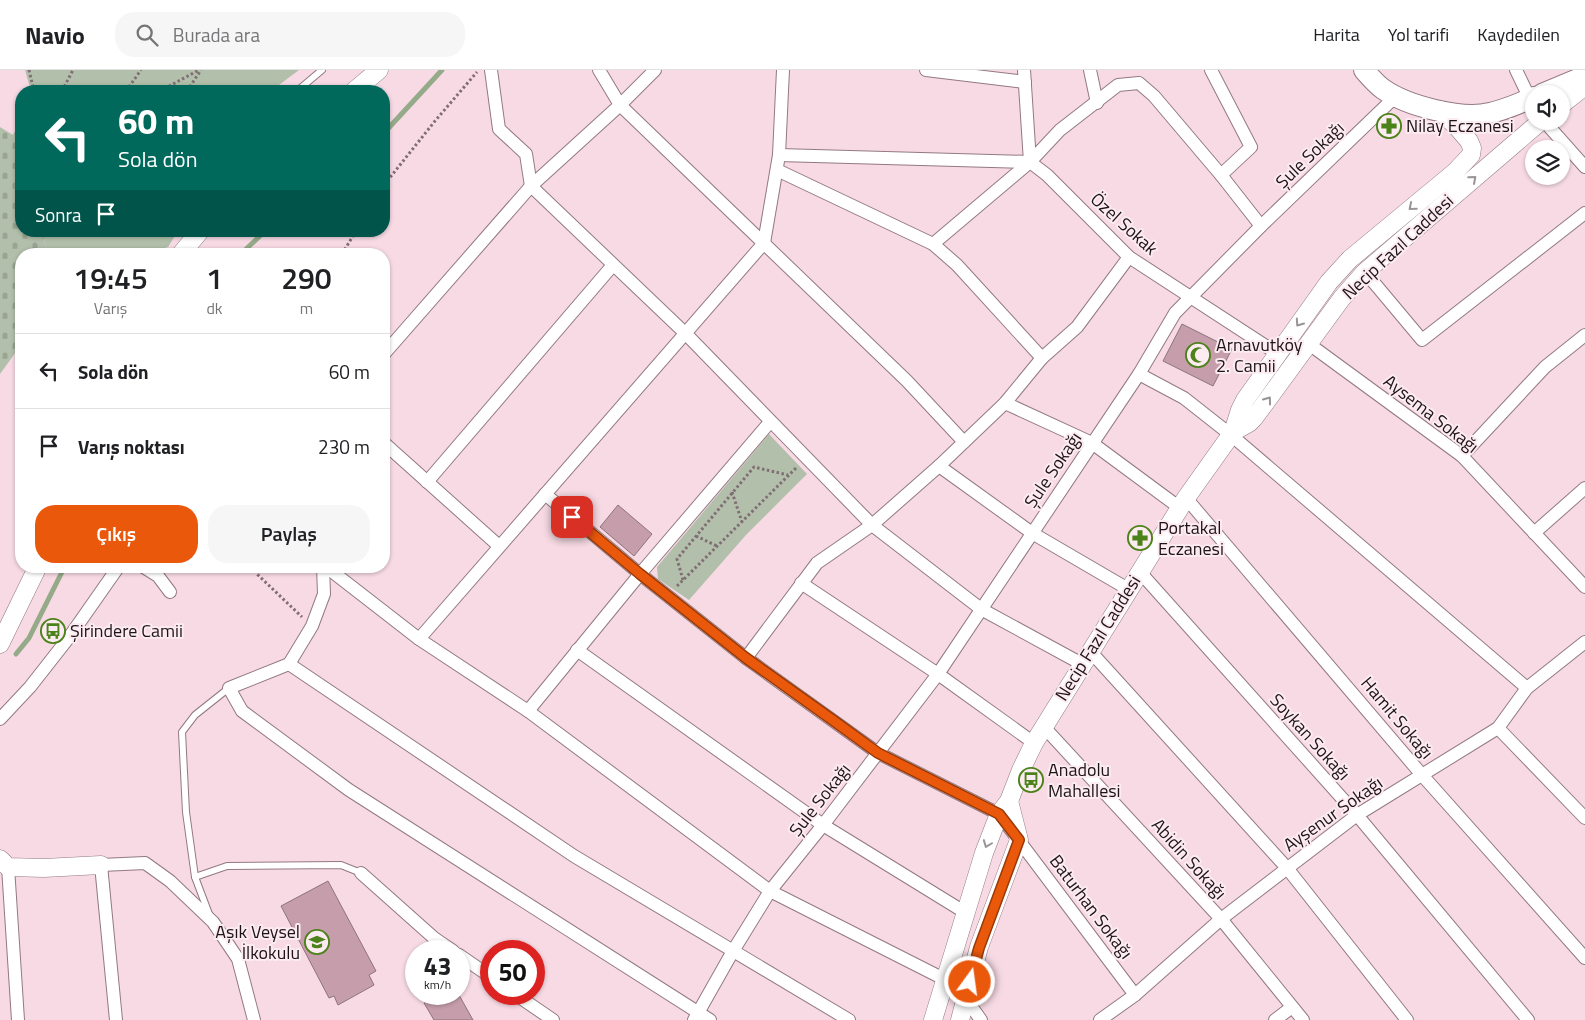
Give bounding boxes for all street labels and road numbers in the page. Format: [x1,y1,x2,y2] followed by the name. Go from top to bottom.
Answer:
[1269,115,1350,194] street label: Şule Sokağı
[1085,186,1164,262] street label: Özel Sokak
[1336,188,1459,306] street label: Necip Fazıl Caddesi
[1378,368,1485,459] street label: Aysema Sokağı
[1017,426,1088,513] street label: Şule Sokağı
[1048,570,1147,706] street label: Necip Fazıl Caddesi
[1355,671,1440,765] street label: Hamit Sokağı
[1264,687,1357,786] street label: Soykan Sokağı
[782,757,857,842] street label: Şule Sokağı
[1278,769,1388,858] street label: Ayşenur Sokağı
[1145,812,1233,905] street label: Abidin Sokağı
[1043,849,1140,965] street label: Baturhan Sokağı

